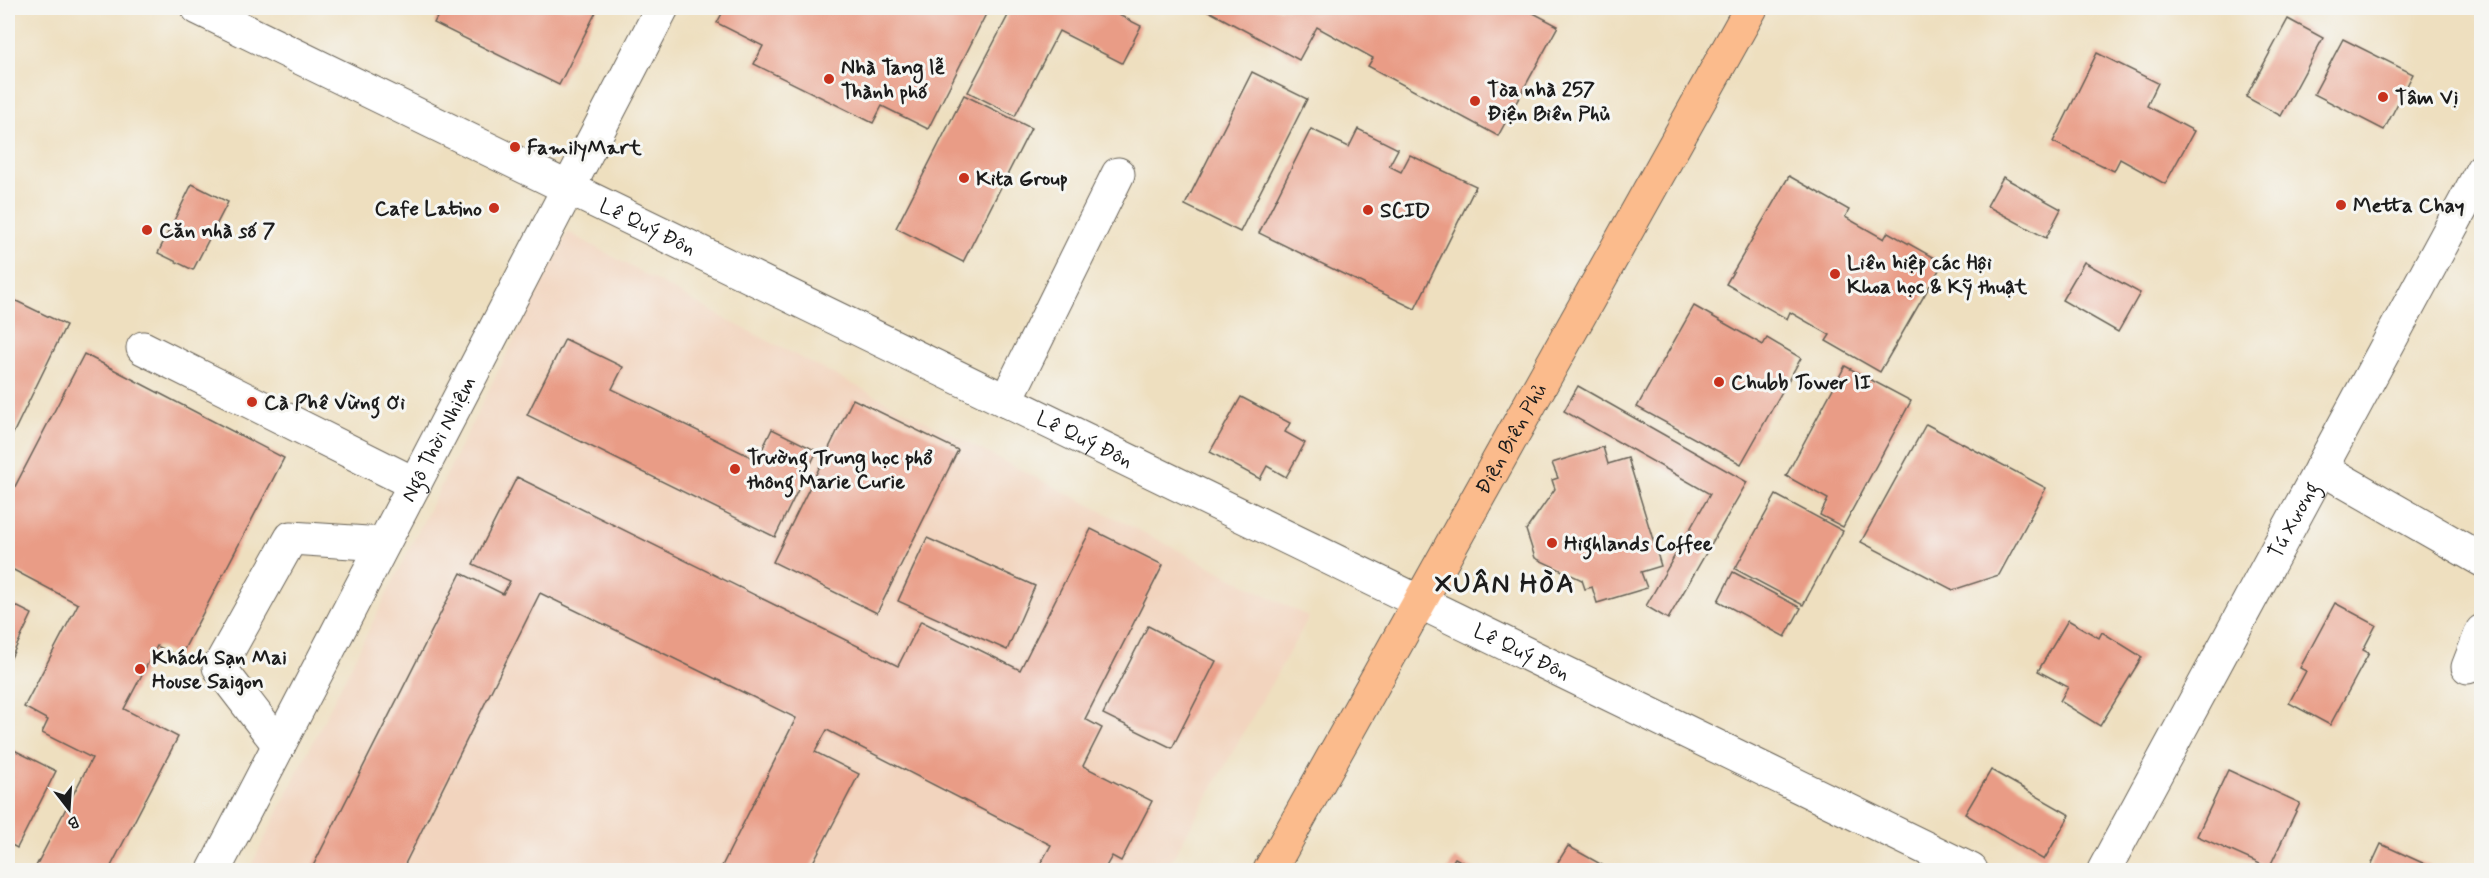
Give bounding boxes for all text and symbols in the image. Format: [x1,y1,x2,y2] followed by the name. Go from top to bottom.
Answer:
[841,54,945,106] place label: Nhà Tang lễ Thành phố
[822,72,836,86] marker: Nhà Tang lễ Thành phố
[1487,76,1610,128] place label: Tòa nhà 257 Điện Biên Phủ
[2395,84,2458,112] place label: Tâm Vị
[2376,90,2390,104] marker: Tâm Vị
[1468,94,1482,108] marker: Tòa nhà 257 Điện Biên Phủ
[527,134,642,162] place label: FamilyMart
[508,140,522,154] marker: FamilyMart
[976,165,1068,193] place label: Kita Group
[957,171,971,185] marker: Kita Group
[594,192,700,263] street label: Lê Quý Đôn
[2353,192,2465,220] place label: Metta Chay
[374,195,482,223] place label: Cafe Latino
[1380,197,1430,225] place label: SCID
[2334,198,2348,212] marker: Metta Chay
[487,201,501,215] marker: Cafe Latino
[1361,203,1375,217] marker: SCID
[159,217,276,245] place label: Căn nhà số 7
[140,223,154,237] marker: Căn nhà số 7
[1847,249,2028,301] place label: Liên hiệp các Hội Khoa học & Kỹ thuật
[1828,267,1842,281] marker: Liên hiệp các Hội Khoa học & Kỹ thuật
[1731,369,1871,397] place label: Chubb Tower II
[395,372,483,507] street label: Ngô Thời Nhiệm
[1712,375,1726,389] marker: Chubb Tower II
[1469,379,1554,500] street label: Điện Biên Phủ
[264,389,405,419] place label: Cà Phê Vừng Ơi
[245,395,259,409] marker: Cà Phê Vừng Ơi
[1031,405,1137,475] street label: Lê Quý Đôn
[746,444,933,498] place label: Trường Trung học phổ thông Marie Curie
[728,462,742,476] marker: Trường Trung học phổ thông Marie Curie
[2262,477,2328,564] street label: Tú Xương
[1564,530,1713,560] place label: Highlands Coffee
[1545,536,1559,550] marker: Highlands Coffee
[1435,567,1575,602] district label: XUÂN HÒA
[1468,617,1574,688] street label: Lê Quý Đôn
[152,644,287,696] place label: Khách Sạn Mai House Saigon
[133,662,147,676] marker: Khách Sạn Mai House Saigon
[39,779,99,839] north arrow
[65,810,81,833] text: B

